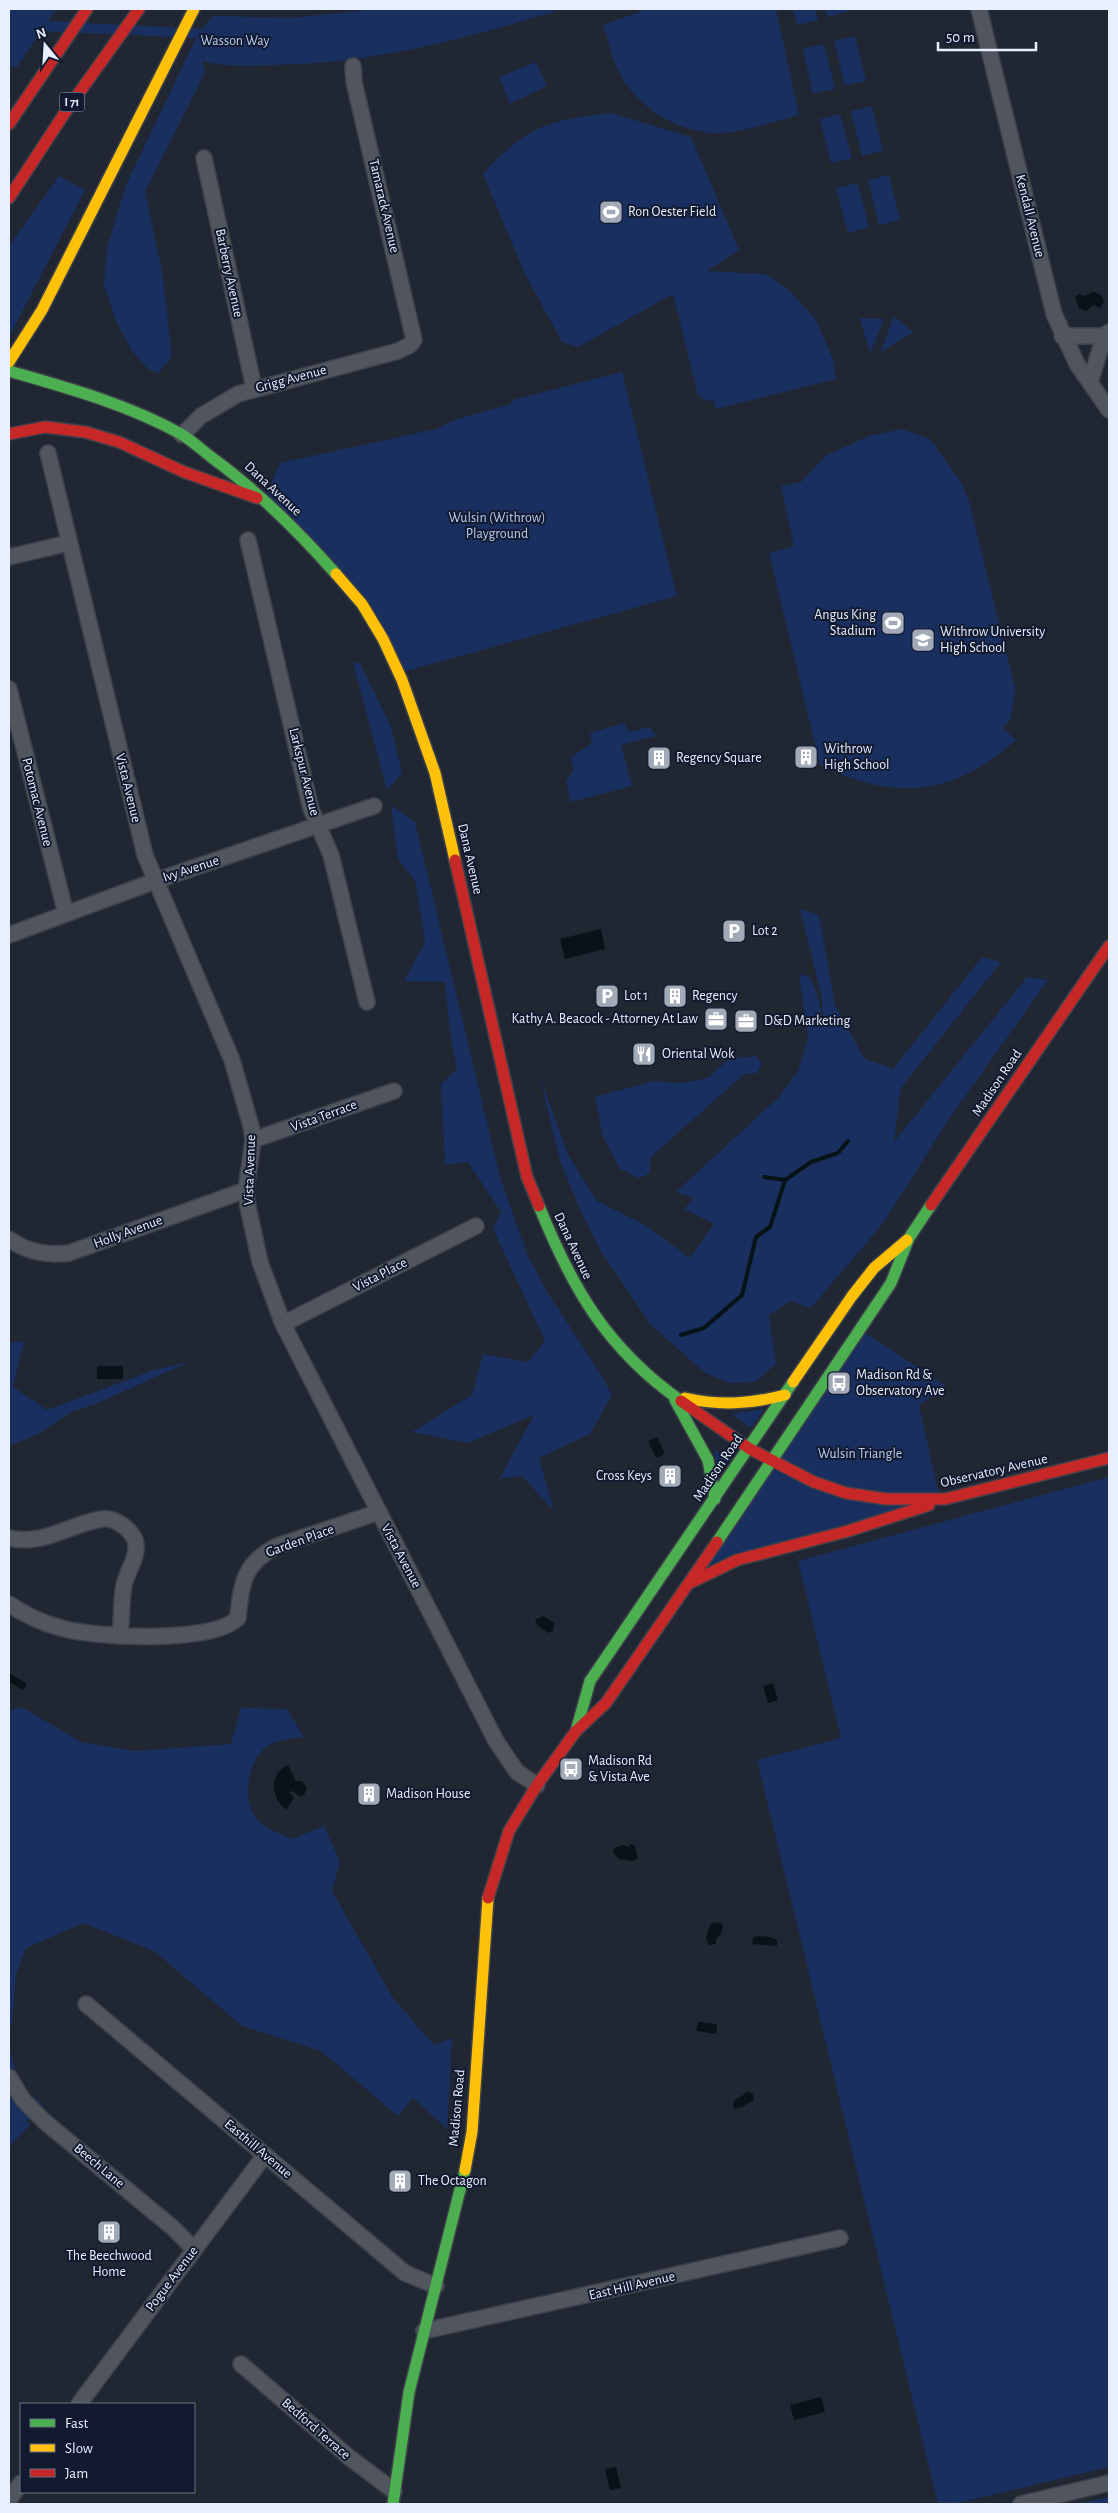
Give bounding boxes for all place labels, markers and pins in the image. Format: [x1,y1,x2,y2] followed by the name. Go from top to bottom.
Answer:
[598,199,624,225] sports icon: Ron Oester Field
[628,205,716,219] place label: Ron Oester Field
[814,608,876,638] place label: Angus King Stadium
[880,610,906,636] sports icon: Angus King Stadium
[940,625,1045,655] place label: Withrow University High School
[910,627,936,653] school or university icon: Withrow University High School
[824,742,890,772] place label: Withrow High School
[793,744,819,770] building icon: Withrow High School
[646,745,672,771] building icon: Regency Square
[676,751,762,765] place label: Regency Square
[721,918,747,944] parking icon: Lot 2
[752,924,778,938] place label: Lot 2
[594,983,620,1009] parking icon: Lot 1
[662,983,688,1009] building icon: Regency
[624,989,648,1003] place label: Lot 1
[692,989,737,1003] place label: Regency
[703,1006,729,1032] office icon: Kathy A. Beacock - Attorney At Law
[733,1008,759,1034] office icon: D&D Marketing
[511,1012,699,1026] place label: Kathy A. Beacock - Attorney At Law
[764,1014,851,1028] place label: D&D Marketing
[631,1041,657,1067] restaurant icon: Oriental Wok
[662,1047,735,1061] place label: Oriental Wok
[856,1368,945,1398] place label: Madison Rd & Observatory Ave
[826,1370,852,1396] bus stop icon: Madison Rd & Observatory Ave
[657,1463,683,1489] building icon: Cross Keys
[596,1469,652,1483] place label: Cross Keys
[588,1754,652,1784] place label: Madison Rd & Vista Ave
[558,1756,584,1782] bus stop icon: Madison Rd & Vista Ave
[356,1781,382,1807] building icon: Madison House
[386,1787,470,1801] place label: Madison House
[387,2168,413,2194] building icon: The Octagon
[418,2174,487,2188] place label: The Octagon
[96,2219,122,2245] building icon: The Beechwood Home
[66,2249,152,2279] place label: The Beechwood Home

